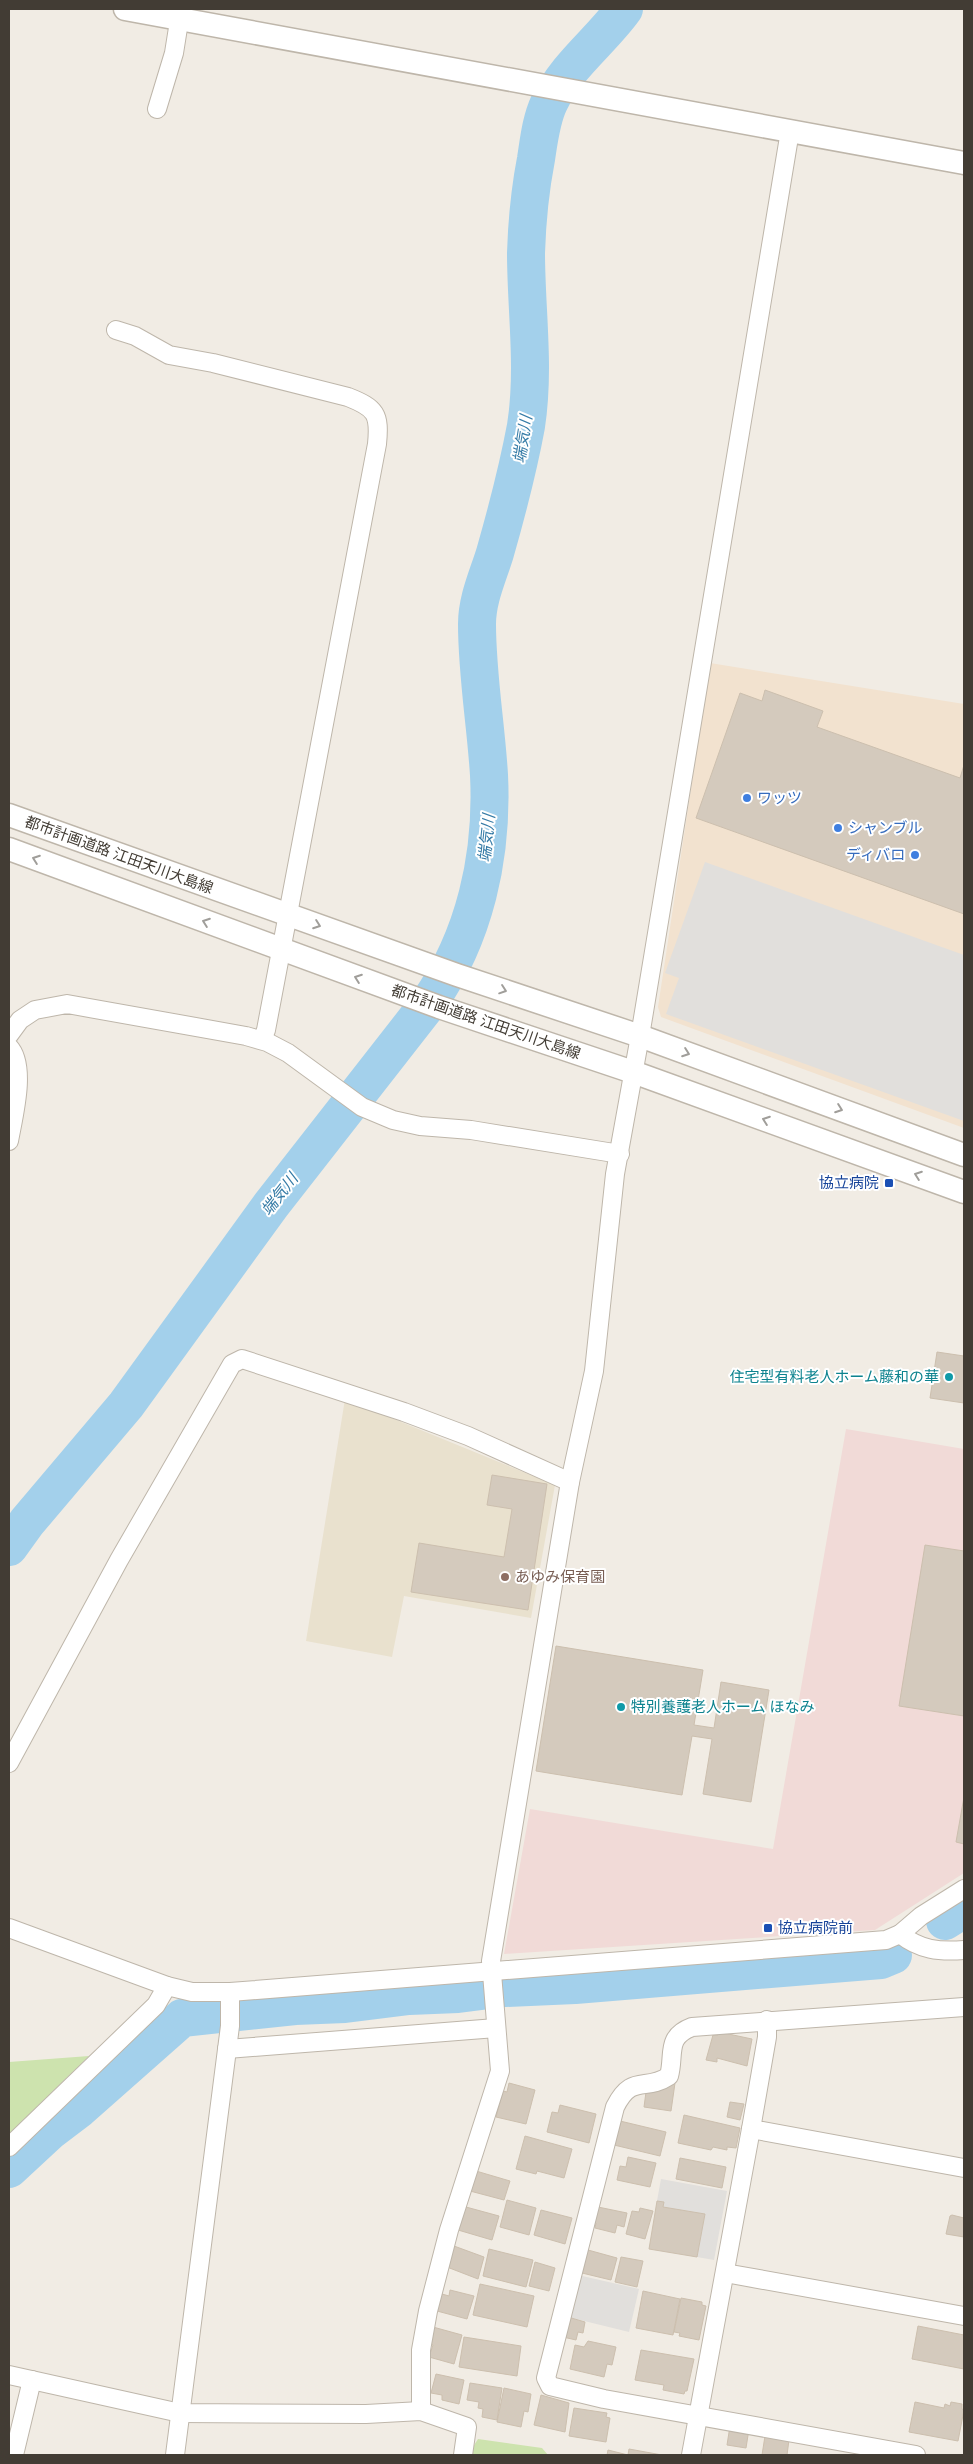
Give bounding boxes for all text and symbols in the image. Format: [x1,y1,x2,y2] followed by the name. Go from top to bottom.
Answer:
[508,412,536,464] water label: 端気川
[757,788,802,807] place label: ワッツ
[741,792,753,804] marker: ワッツ
[474,811,499,863] water label: 端気川
[22,812,216,897] street label: 都市計画道路 江田天川大島線
[848,818,923,837] place label: シャンブル
[832,822,844,834] marker: シャンブル
[846,845,905,864] place label: ディバロ
[909,849,921,861] marker: ディバロ
[32,855,41,865] one-way arrow
[202,918,211,928] one-way arrow
[312,919,321,929] one-way arrow
[355,974,363,984] one-way arrow
[389,980,583,1063] street label: 都市計画道路 江田天川大島線
[498,985,507,995] one-way arrow
[681,1047,690,1057] one-way arrow
[834,1103,842,1113] one-way arrow
[762,1116,770,1126] one-way arrow
[256,1167,303,1219] water label: 端気川
[915,1171,923,1181] one-way arrow
[819,1173,879,1192] place label: 協立病院
[883,1177,895,1189] marker: 協立病院
[729,1367,939,1386] place label: 住宅型有料老人ホーム藤和の華
[943,1371,955,1383] marker: 住宅型有料老人ホーム藤和の華
[515,1567,605,1586] place label: あゆみ保育園
[499,1571,511,1583] marker: あゆみ保育園
[631,1697,814,1716] place label: 特別養護老人ホーム ほなみ
[615,1701,627,1713] marker: 特別養護老人ホーム ほなみ
[778,1918,853,1937] place label: 協立病院前
[762,1922,774,1934] marker: 協立病院前

